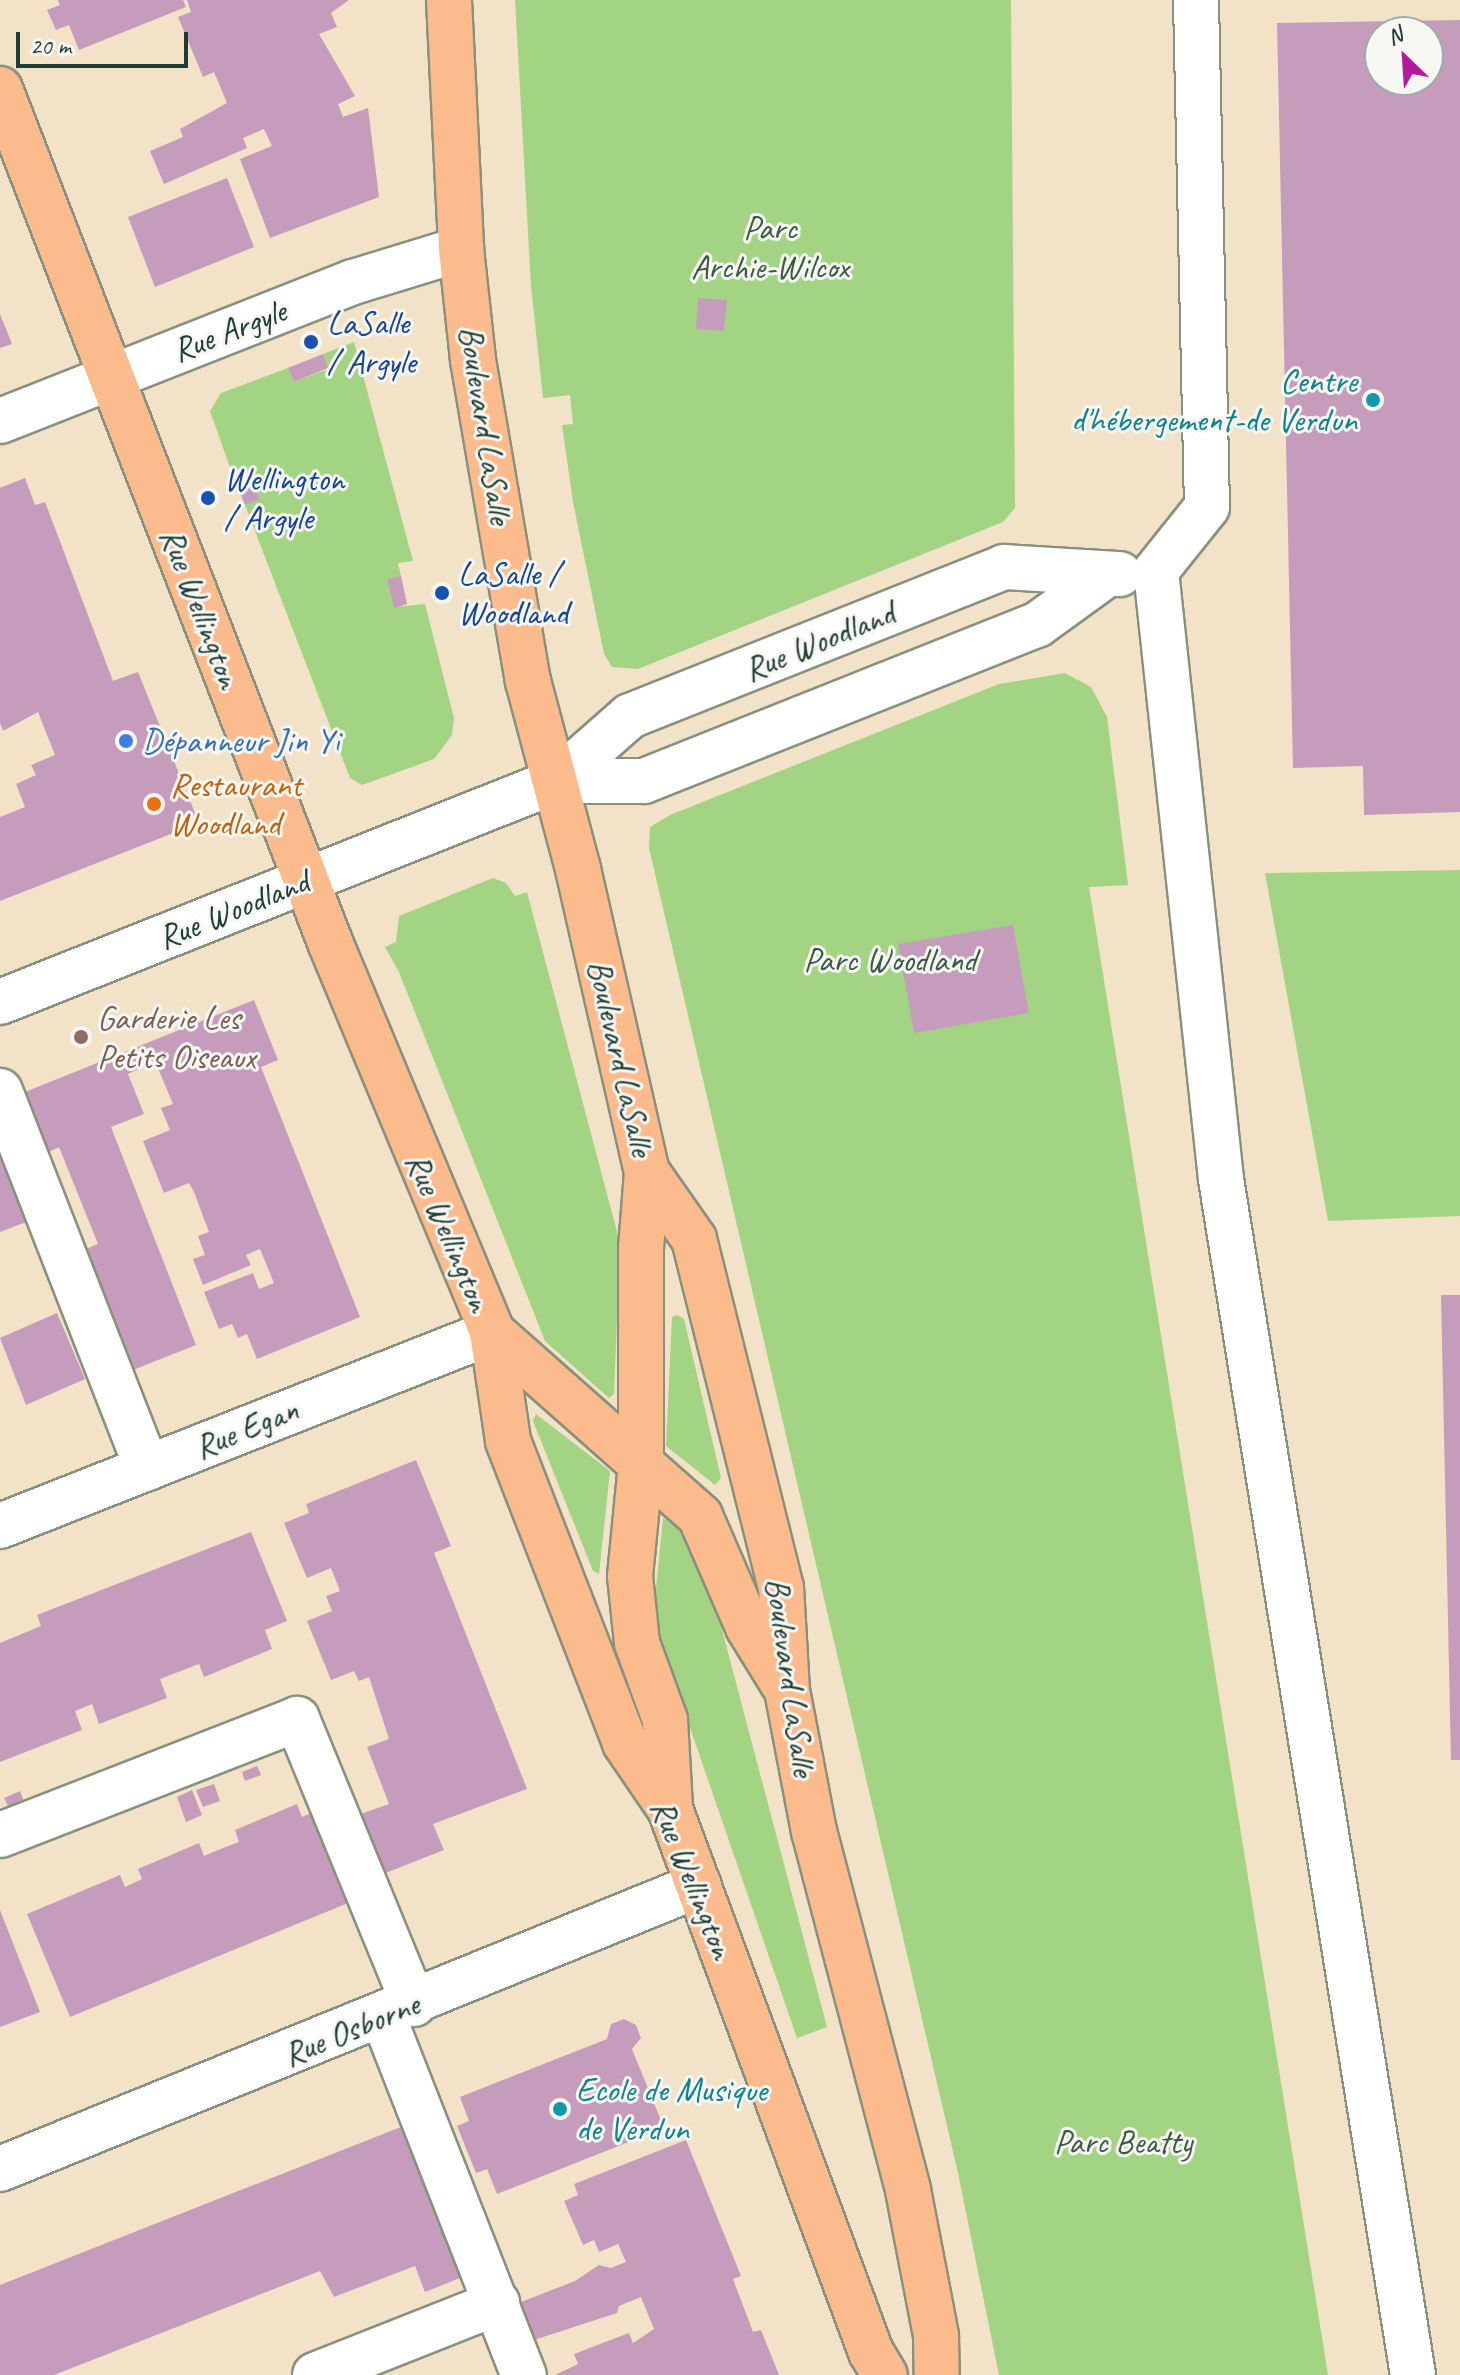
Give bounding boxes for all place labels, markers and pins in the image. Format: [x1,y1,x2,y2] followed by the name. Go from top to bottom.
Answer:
[327,302,416,382] place label: LaSalle / Argyle
[302,333,320,351] marker: LaSalle / Argyle
[1071,360,1357,440] place label: Centre d'hébergement-de Verdun
[1364,391,1382,409] marker: Centre d'hébergement-de Verdun
[224,458,344,538] place label: Wellington / Argyle
[199,489,217,507] marker: Wellington / Argyle
[458,553,568,632] place label: LaSalle / Woodland
[433,584,451,602] marker: LaSalle / Woodland
[142,721,339,761] place label: Dépanneur Jin Yi
[117,732,135,750] marker: Dépanneur Jin Yi
[170,764,302,844] place label: Restaurant Woodland
[145,795,163,813] marker: Restaurant Woodland
[97,997,257,1076] place label: Garderie Les Petits Oiseaux
[72,1028,90,1046] marker: Garderie Les Petits Oiseaux
[576,2069,767,2148] place label: Ecole de Musique de Verdun
[551,2100,569,2118] marker: Ecole de Musique de Verdun

